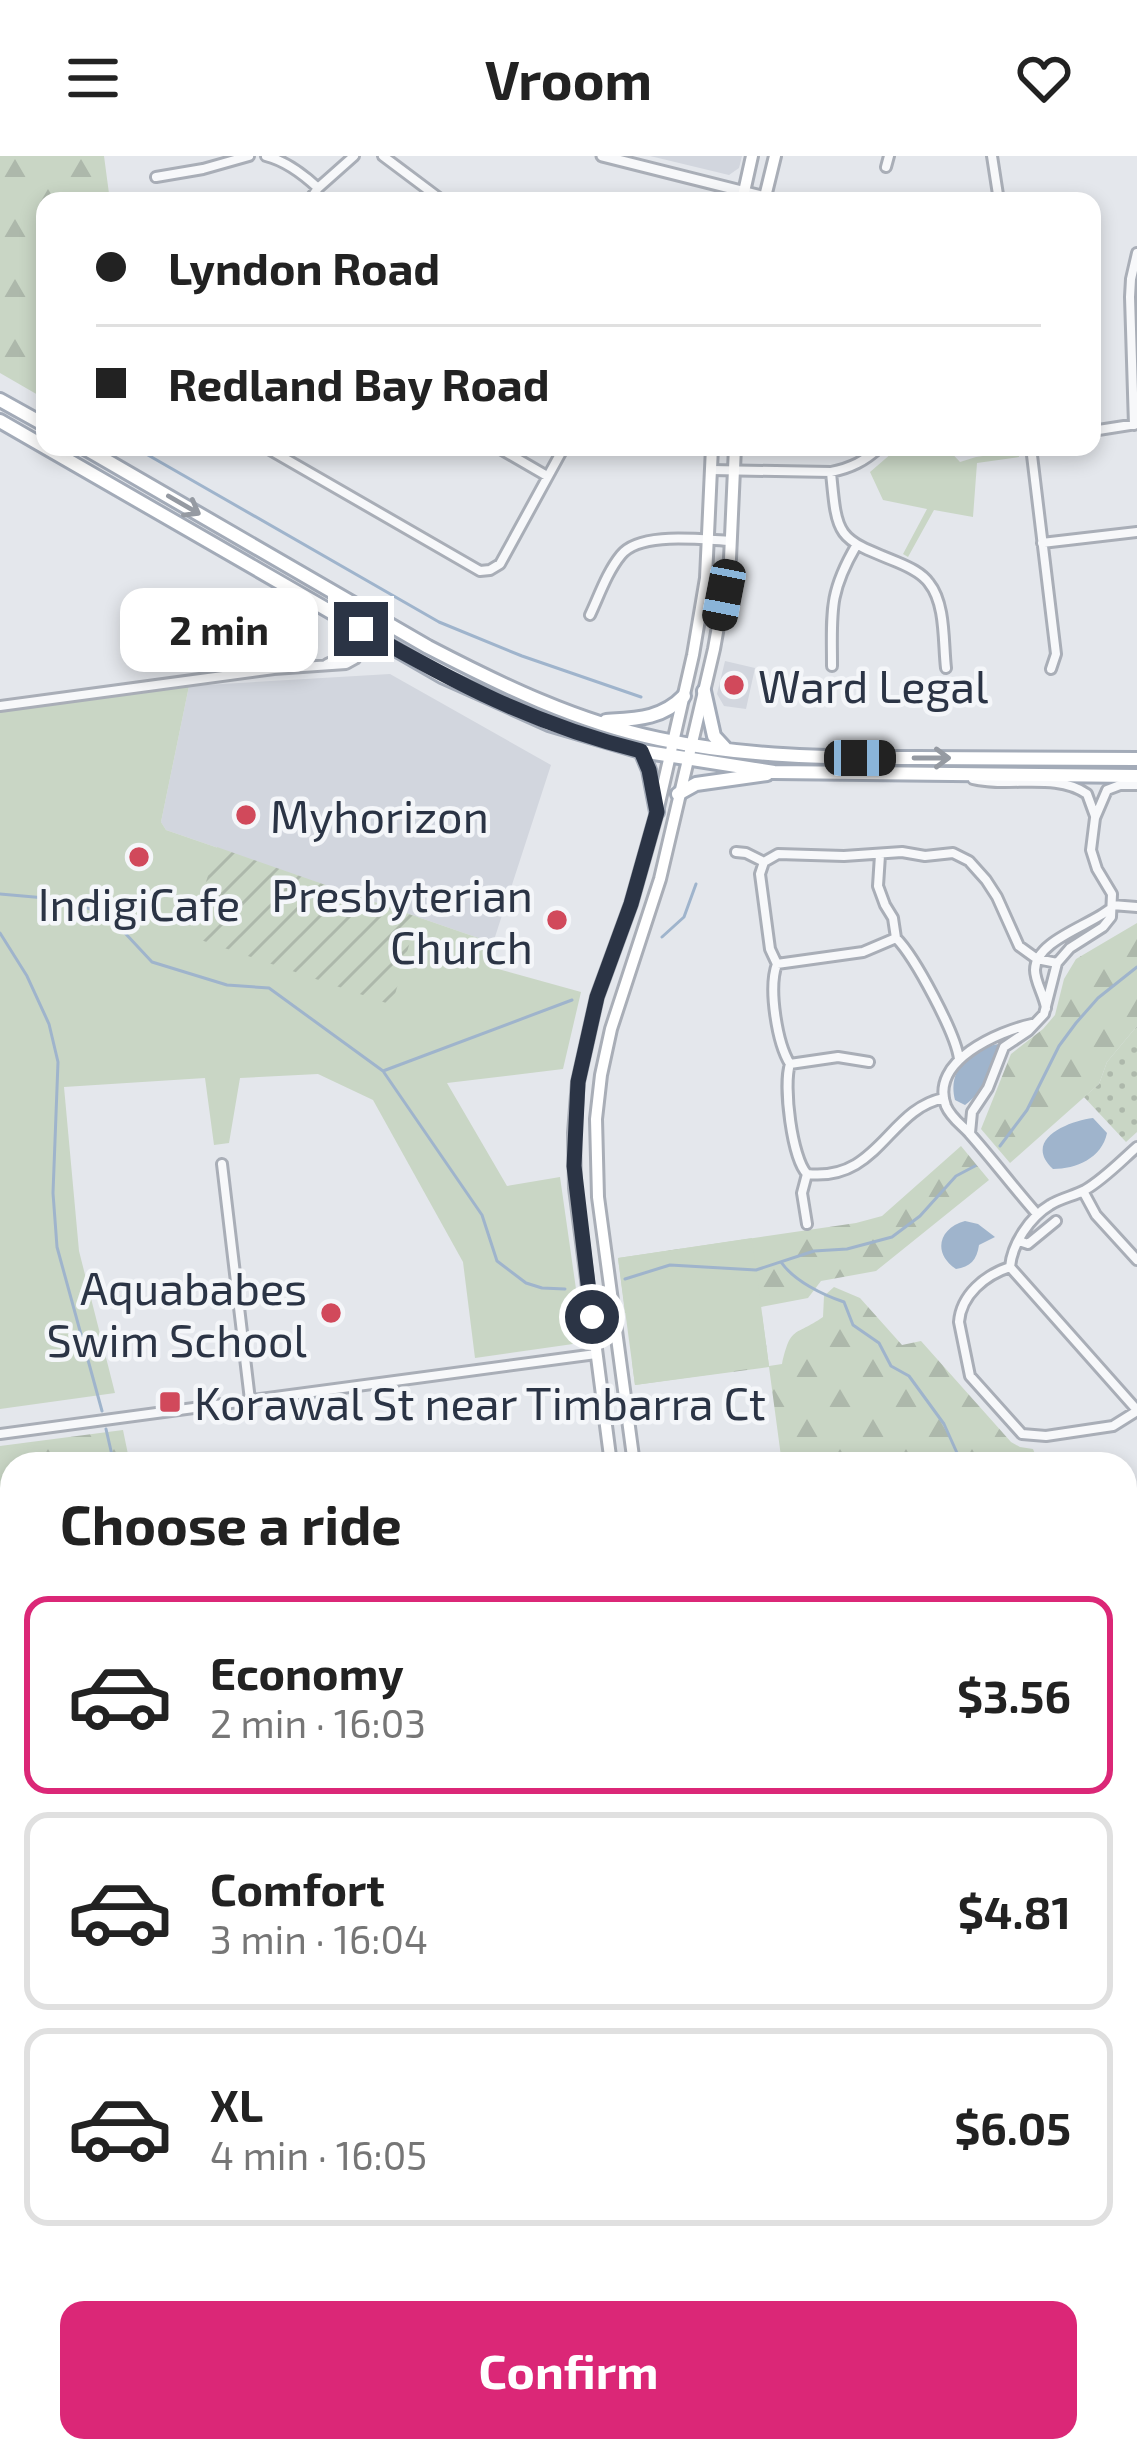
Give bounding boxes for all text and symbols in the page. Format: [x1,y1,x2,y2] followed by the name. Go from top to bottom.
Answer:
[60,45,126,111] icon: menu
[1011,45,1077,111] icon: heart
[485,46,652,111] text: Vroom
[168,240,440,294] text: Lyndon Road
[168,356,550,410] text: Redland Bay Road
[166,494,201,518] one-way arrow
[699,556,749,634] car
[121,587,319,671] callout: 2 min
[334,602,388,656] route end
[169,606,269,653] text: 2 min
[758,658,988,712] place label: Ward Legal
[721,672,747,698] marker: Ward Legal
[824,740,896,776] car
[912,747,951,769] one-way arrow
[270,788,489,842] place label: Myhorizon
[233,802,259,828] marker: Myhorizon
[126,844,152,870] marker: IndigiCafe
[271,867,533,973] place label: Presbyterian Church
[38,876,240,930] place label: IndigiCafe
[544,907,570,933] marker: Presbyterian Church
[46,1260,307,1366] place label: Aquababes Swim School
[565,1290,619,1344] route start
[318,1300,344,1326] marker: Aquababes Swim School
[194,1375,766,1429] place label: Korawal St near Timbarra Ct
[157,1389,183,1415] marker: Korawal St near Timbarra Ct
[60,1491,402,1556] text: Choose a ride
[66,1641,174,1749] icon: car
[210,1645,404,1699] text: Economy
[957,1668,1071,1722] text: $3.56
[210,1699,426,1746] text: 2 min · 16:03
[66,1857,174,1965] icon: car
[210,1861,385,1915] text: Comfort
[958,1884,1071,1938] text: $4.81
[210,1915,428,1962] text: 3 min · 16:04
[66,2073,174,2181] icon: car
[210,2077,263,2131] text: XL
[954,2100,1071,2154] text: $6.05
[210,2131,427,2178] text: 4 min · 16:05
[60,2301,1077,2439] button: Confirm

